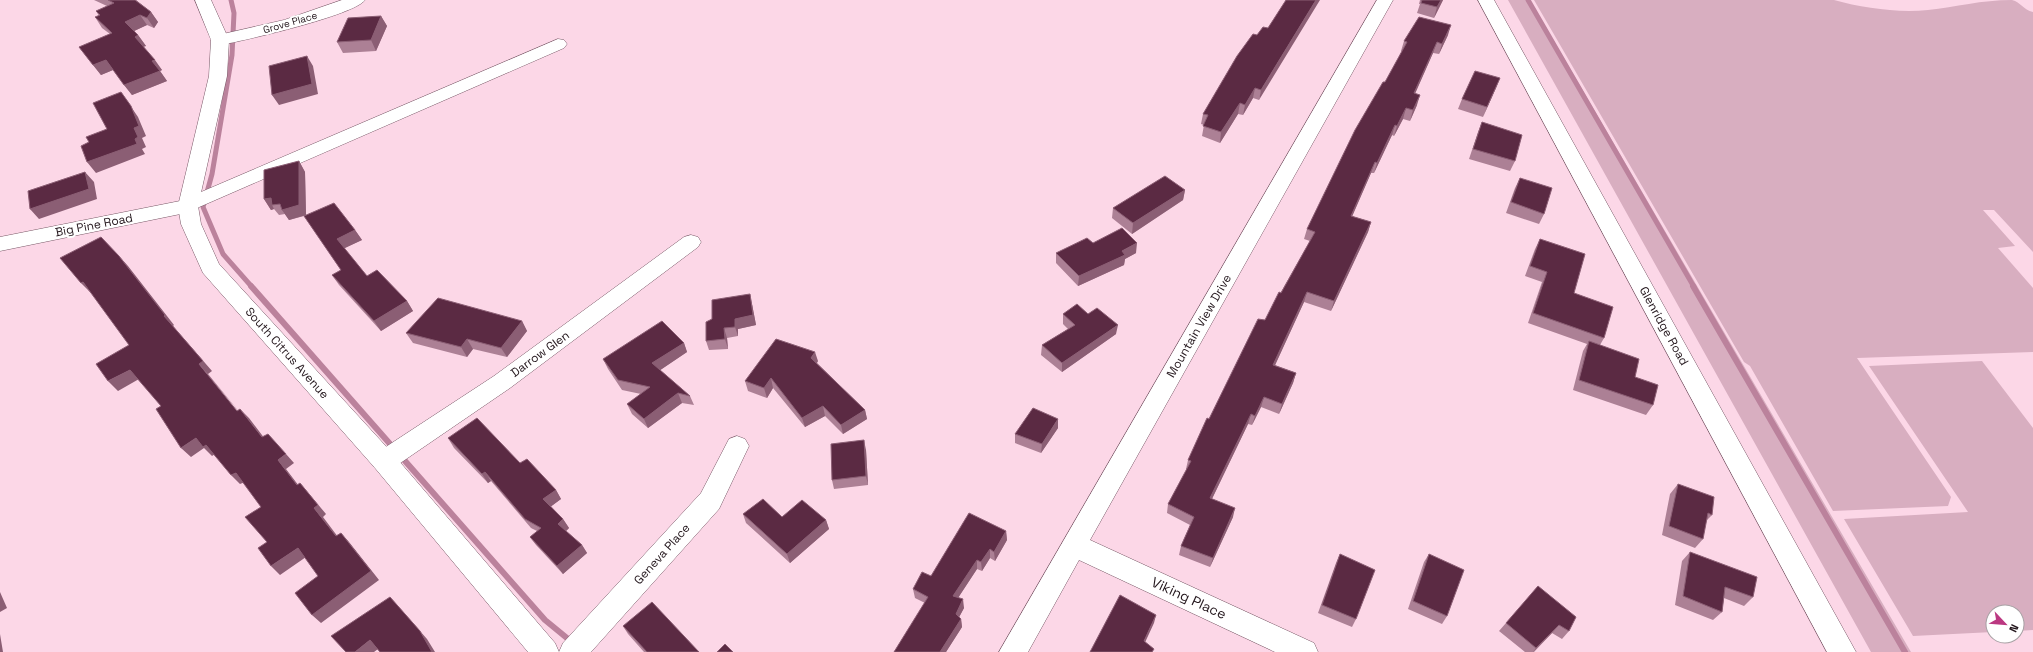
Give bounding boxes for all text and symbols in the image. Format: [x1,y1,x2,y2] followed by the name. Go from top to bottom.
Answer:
[262,9,319,36] street label: Grove Place
[54,210,134,240] street label: Big Pine Road
[1163,271,1235,381] street label: Mountain View Drive
[1636,284,1692,368] street label: Glenridge Road
[242,304,332,402] street label: South Citrus Avenue
[507,327,573,381] street label: Darrow Glen
[630,520,694,588] street label: Geneva Place
[1149,573,1229,623] street label: Viking Place
[1985,604,2025,644] north arrow
[2006,622,2022,635] text: N

